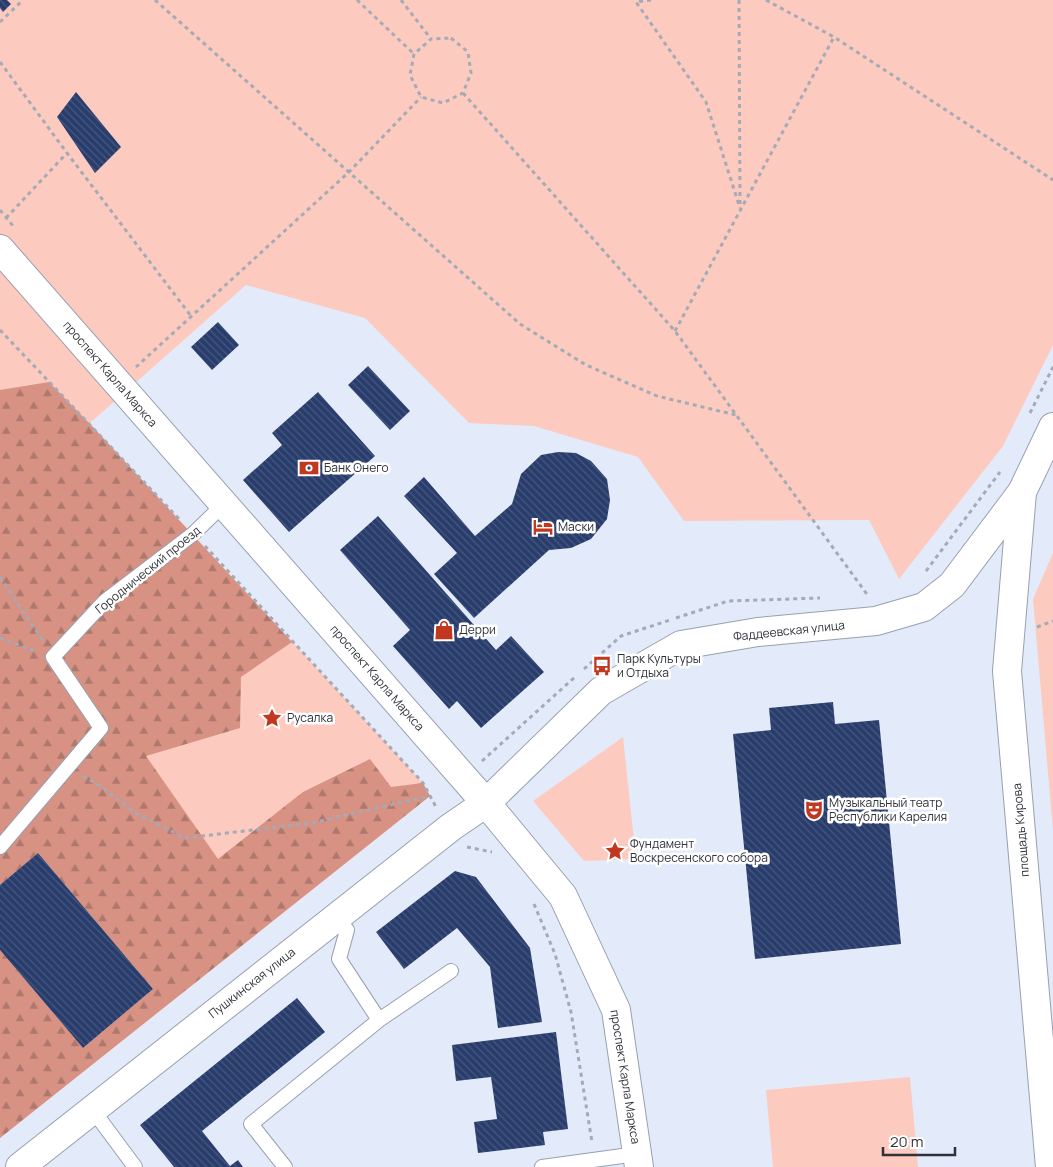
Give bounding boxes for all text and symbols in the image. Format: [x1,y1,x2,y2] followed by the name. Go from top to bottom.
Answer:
[59,317,161,430] street label: проспект Карла Маркса
[298,457,320,479] bank icon: Банк Онего
[324,459,389,476] place label: Банк Онего
[532,516,554,538] hotel icon: Маски
[558,518,594,535] place label: Маски
[91,522,204,617] street label: Городнический проезд
[732,616,846,645] street label: Фаддеевская улица
[433,619,455,641] shop icon: Дерри
[326,621,428,734] street label: проспект Карла Маркса
[459,621,496,638] place label: Дерри
[617,650,701,681] place label: Парк Культуры и Отдыха
[591,655,613,677] bus stop icon: Парк Культуры и Отдыха
[261,707,283,729] place icon: Русалка
[287,709,333,726] place label: Русалка
[1008,782,1033,878] street label: площадь Кирова
[829,794,947,825] place label: Музыкальный театр Республики Карелия
[803,799,825,821] theatre icon: Музыкальный театр Республики Карелия
[630,835,768,866] place label: Фундамент Воскресенского собора
[604,840,626,862] place icon: Фундамент Воскресенского собора
[205,943,299,1022] street label: Пушкинская улица
[606,1009,645,1145] street label: проспект Карла Маркса
[883,1124,956,1156] scale bar
[890,1131,923,1152] text: 20 m

